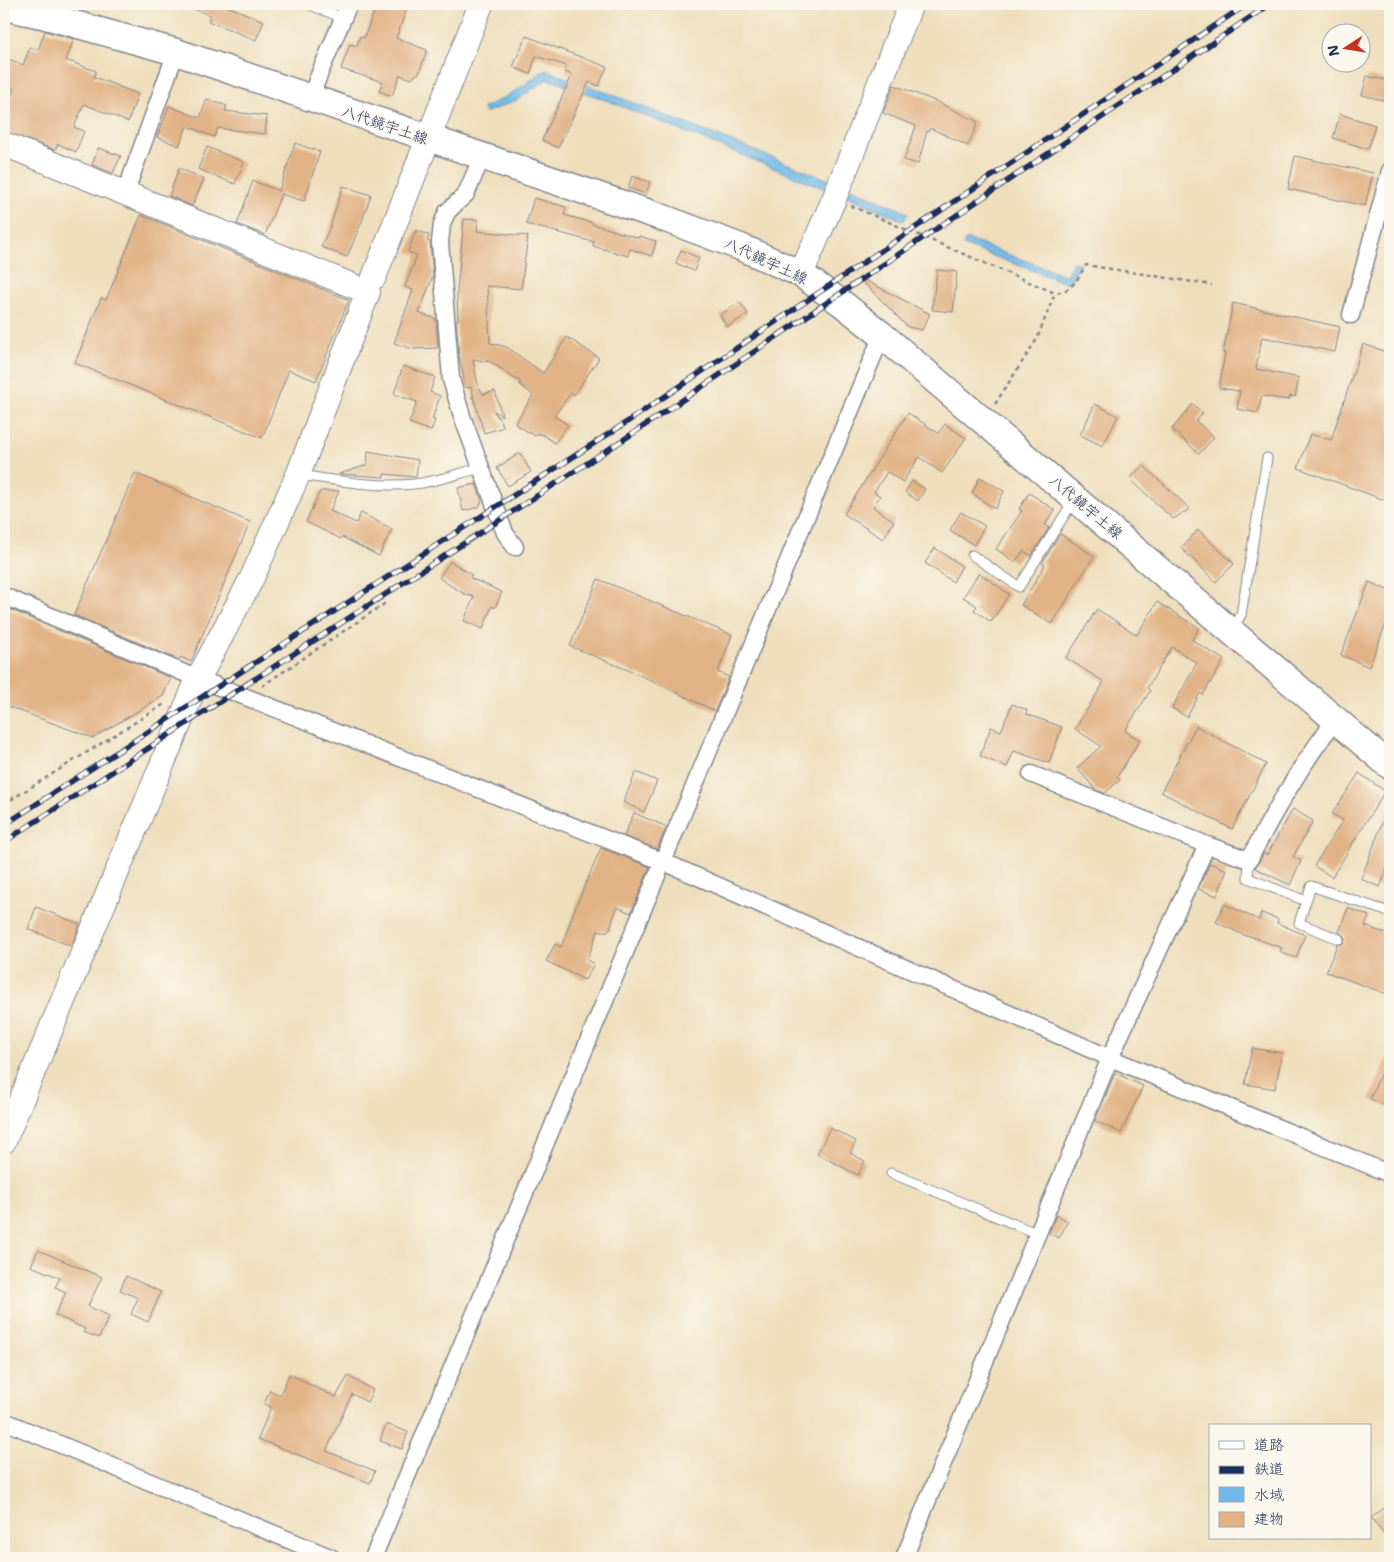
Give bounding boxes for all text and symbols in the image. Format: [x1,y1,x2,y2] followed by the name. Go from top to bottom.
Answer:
[1322,22,1372,72] north arrow
[1323,43,1343,58] text: N
[339,101,431,149] street label: 八代鏡宇土線
[721,233,811,289] street label: 八代鏡宇土線
[1045,470,1127,544] street label: 八代鏡宇土線
[1209,1424,1372,1540] legend
[1254,1435,1284,1455] text: 道路
[1254,1459,1284,1479] text: 鉄道
[1254,1485,1284,1505] text: 水域
[1254,1509,1284,1529] text: 建物

